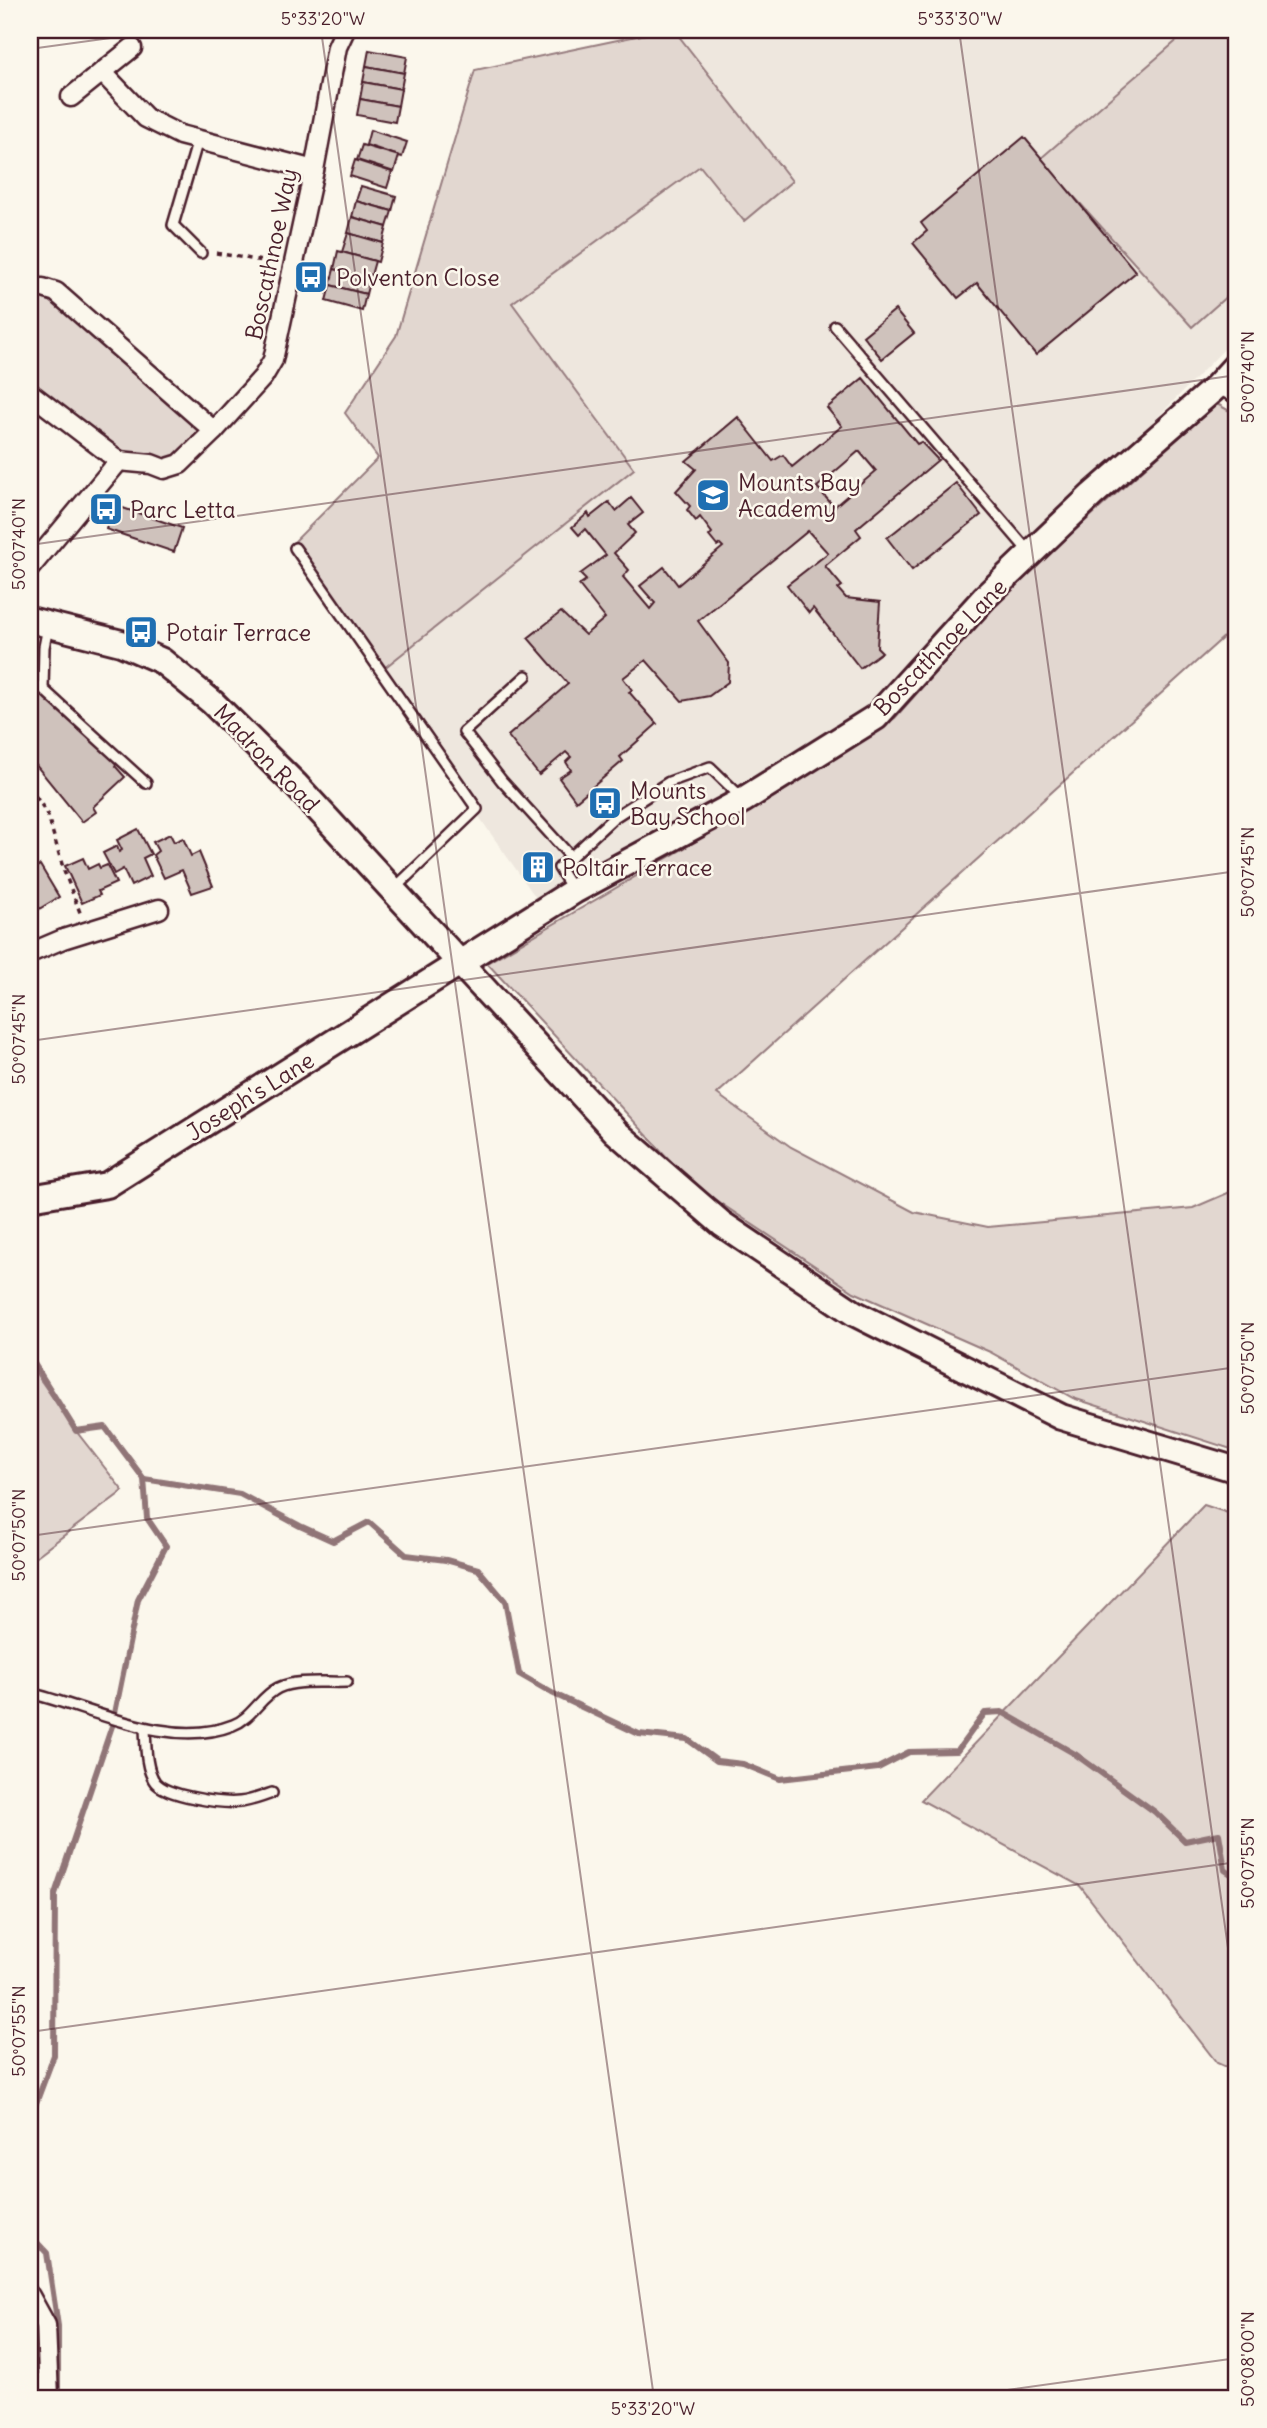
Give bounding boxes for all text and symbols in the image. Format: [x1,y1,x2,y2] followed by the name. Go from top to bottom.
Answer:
[281,7,365,30] text: 5°33'20"W
[918,7,1002,30] text: 5°33'30"W
[239,166,303,342] street label: Boscathnoe Way
[292,258,330,296] bus stop icon: Polventon Close
[336,263,500,292] place label: Polventon Close
[1236,331,1259,423] text: 50°07'40"N
[738,468,861,523] place label: Mounts Bay Academy
[694,476,732,514] school or university icon: Mounts Bay Academy
[87,490,125,528] bus stop icon: Parc Letta
[130,495,236,524] place label: Parc Letta
[7,498,30,590] text: 50°07'40"N
[867,572,1013,722] street label: Boscathnoe Lane
[122,613,160,651] bus stop icon: Potair Terrace
[166,618,311,647] place label: Potair Terrace
[208,698,326,818] street label: Madron Road
[630,776,745,831] place label: Mounts Bay School
[586,784,624,822] bus stop icon: Mounts Bay School
[1236,827,1259,917] text: 50°07'45"N
[519,848,557,886] building icon: Poltair Terrace
[562,853,712,882] place label: Poltair Terrace
[7,994,30,1084] text: 50°07'45"N
[181,1045,319,1147] street label: Joseph's Lane
[1236,1322,1259,1414] text: 50°07'50"N
[7,1489,30,1581] text: 50°07'50"N
[1236,1817,1259,1909] text: 50°07'55"N
[7,1985,30,2077] text: 50°07'55"N
[1236,2311,1259,2407] text: 50°08'00"N
[611,2397,695,2420] text: 5°33'20"W

